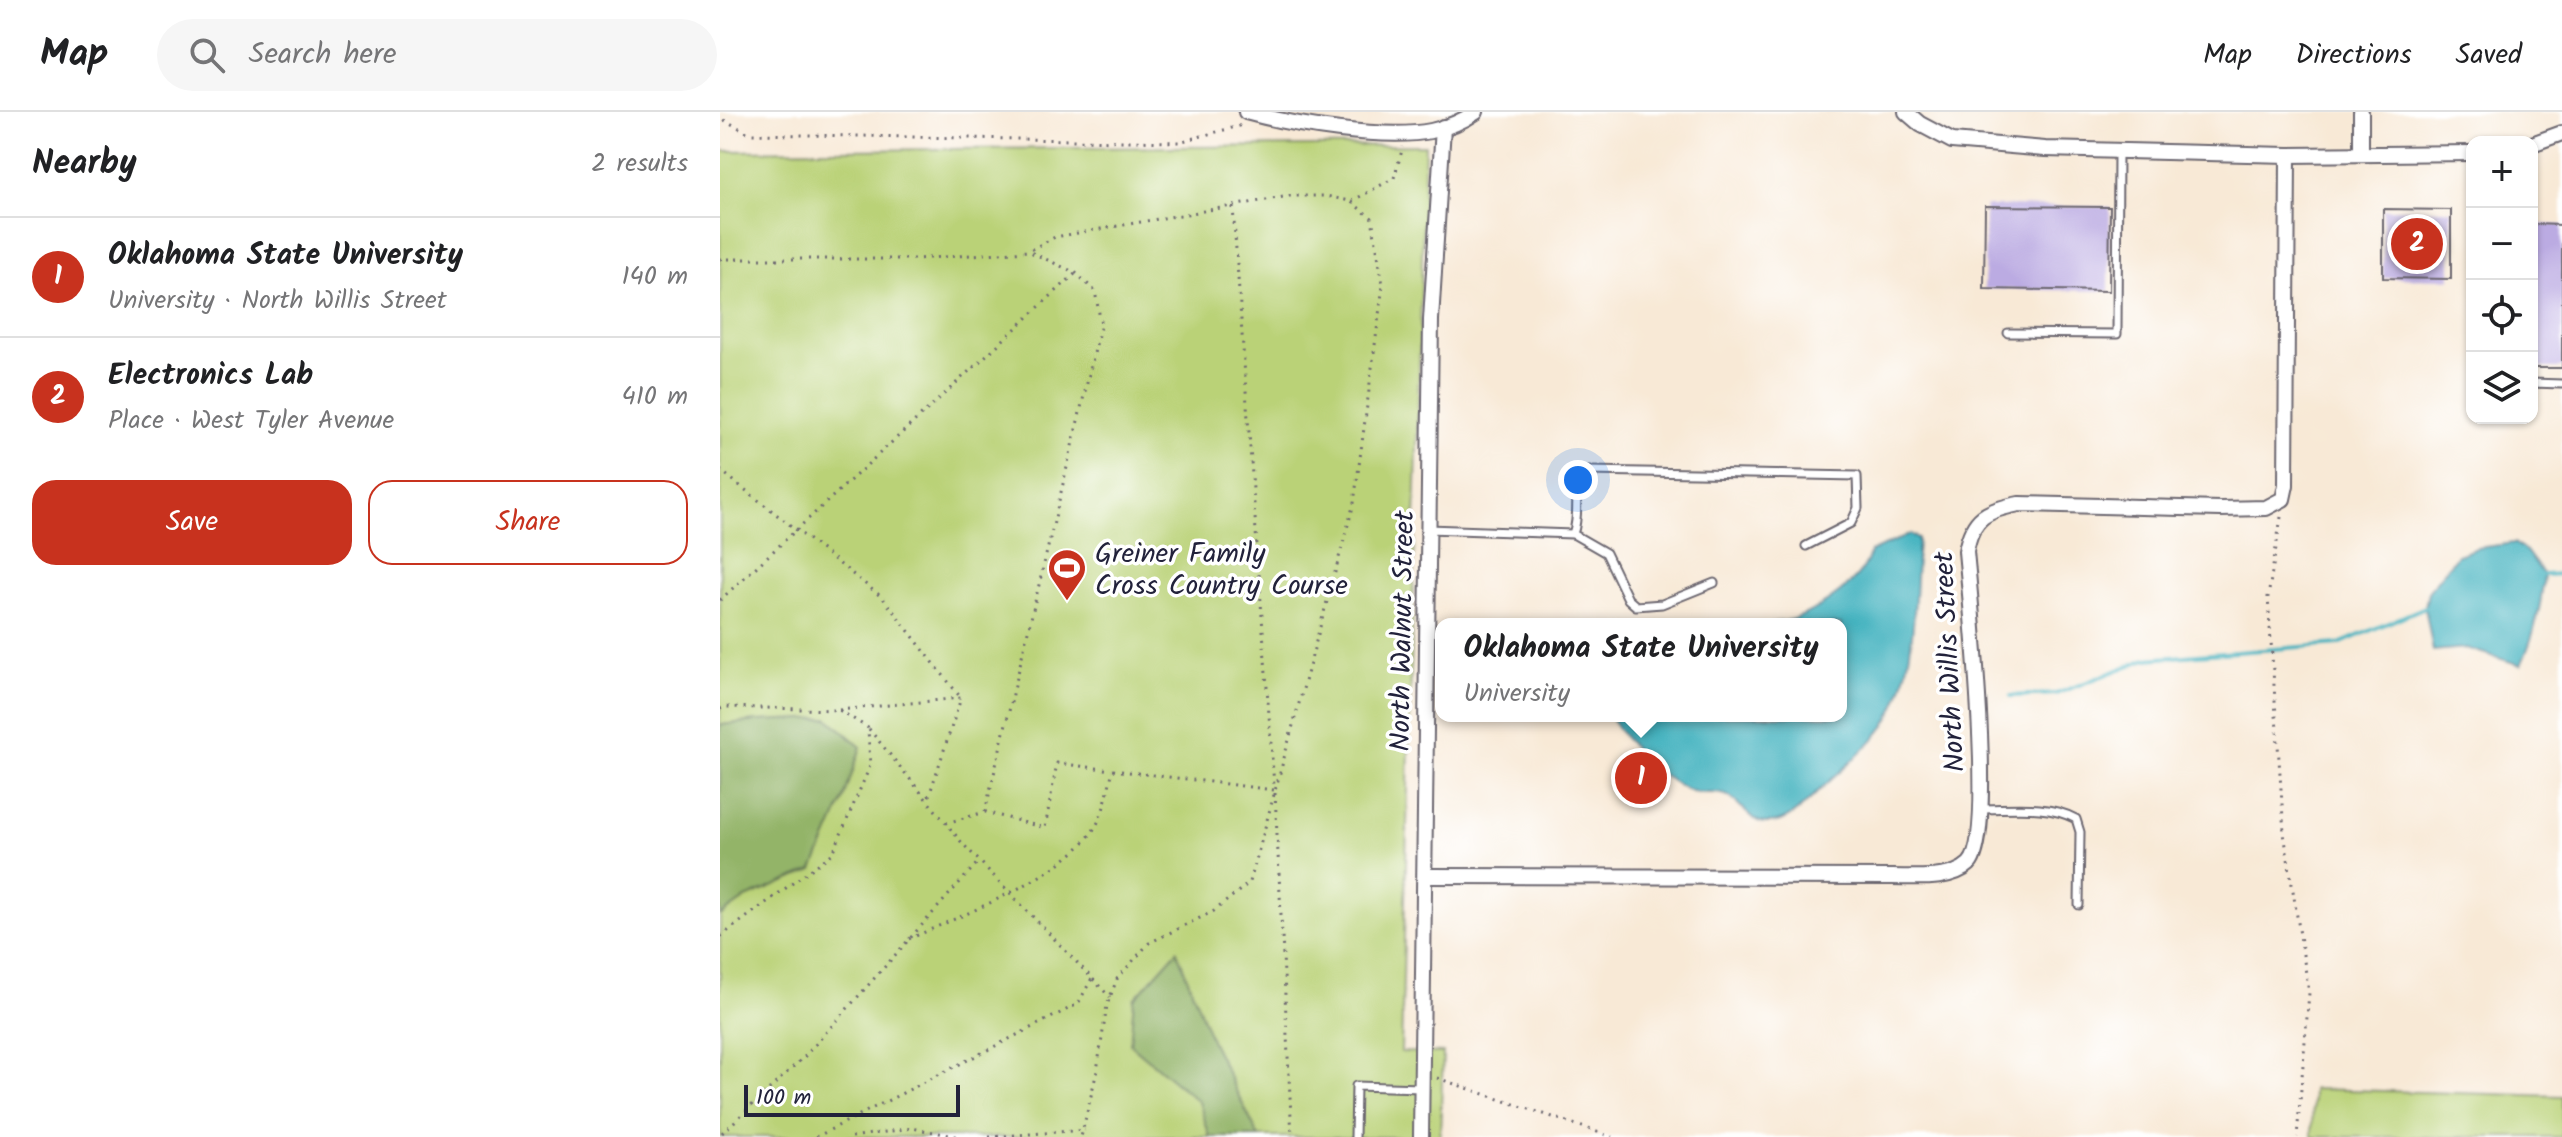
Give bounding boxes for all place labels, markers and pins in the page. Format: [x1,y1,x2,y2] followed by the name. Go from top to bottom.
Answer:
[2391,214,2443,274] pin: 2
[1095,532,1348,609] place label: Greiner Family Cross Country Course
[1046,547,1088,602] sports icon: Greiner Family Cross Country Course
[1615,748,1667,808] pin: 1

